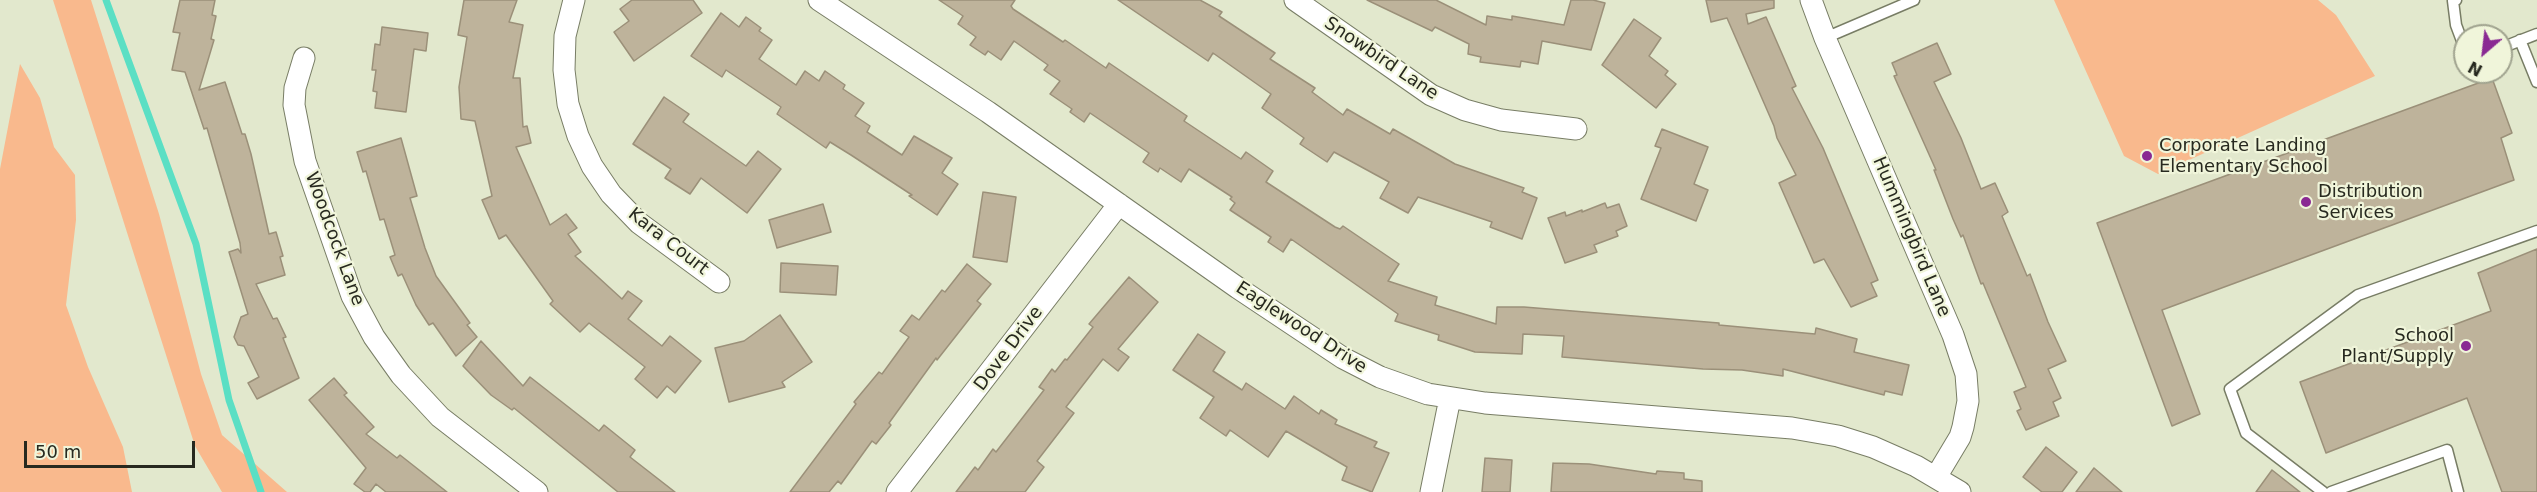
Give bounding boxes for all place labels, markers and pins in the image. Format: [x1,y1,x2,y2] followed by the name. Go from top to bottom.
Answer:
[2159,135,2328,178] place label: Corporate Landing Elementary School
[2140,149,2154,163] marker: Corporate Landing Elementary School
[2318,181,2423,224] place label: Distribution Services
[2299,195,2313,209] marker: Distribution Services
[2341,325,2454,368] place label: School Plant/Supply
[2459,339,2473,353] marker: School Plant/Supply

